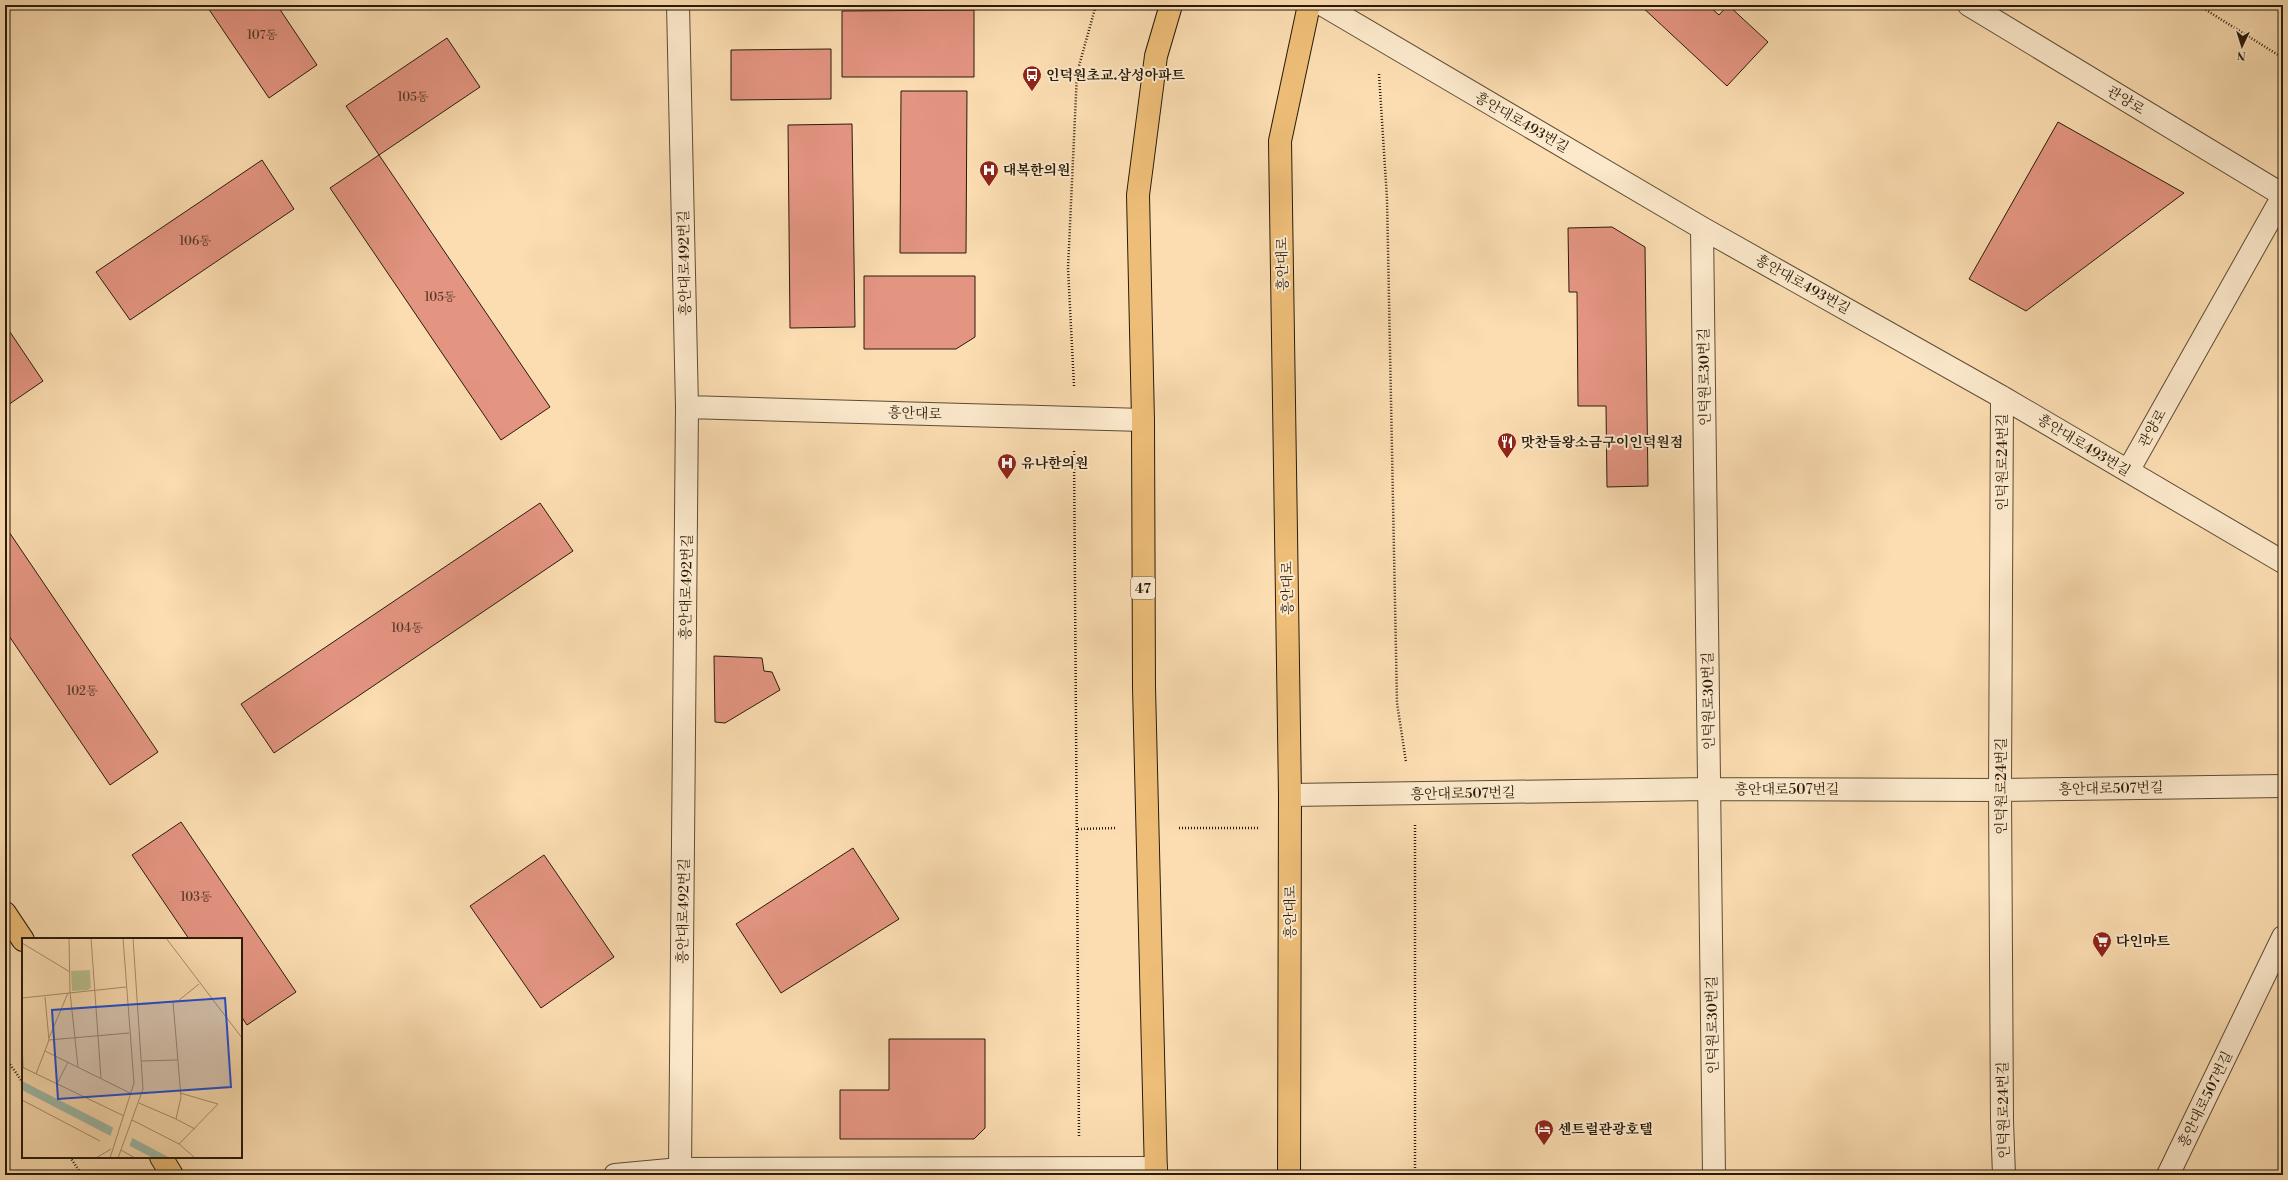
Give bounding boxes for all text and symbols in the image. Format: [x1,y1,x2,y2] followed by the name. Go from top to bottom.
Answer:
[2222,26,2262,66] north arrow
[247,28,278,43] house number: 107동
[2236,48,2246,62] text: N
[1021,64,1043,92] bus stop icon: 인덕원초교.삼성아파트
[1046,67,1186,85] place label: 인덕원초교.삼성아파트
[2103,83,2148,119] street label: 관양로
[1471,89,1572,157] street label: 흥안대로493번길
[398,90,429,105] house number: 105동
[978,159,1000,187] hospital icon: 대복한의원
[1003,162,1071,180] place label: 대복한의원
[675,210,695,316] street label: 흥안대로492번길
[179,234,211,249] house number: 106동
[1274,236,1292,291] street label: 흥안대로
[1752,251,1853,318] street label: 흥안대로493번길
[425,290,456,305] house number: 105동
[1695,328,1715,426] street label: 인덕원로30번길
[888,404,943,424] street label: 흥안대로
[2135,406,2171,451] street label: 관양로
[2034,411,2133,481] street label: 흥안대로493번길
[1994,413,2012,511] street label: 인덕원로24번길
[1496,431,1518,459] restaurant icon: 맛찬들왕소금구이인덕원점
[1521,434,1683,452] place label: 맛찬들왕소금구이인덕원점
[996,452,1018,480] hospital icon: 유나한의원
[1021,455,1089,473] place label: 유나한의원
[677,534,697,640] street label: 흥안대로492번길
[1279,560,1297,615] street label: 흥안대로
[1131,577,1155,599] road number: 47
[391,621,423,636] house number: 104동
[1699,652,1719,750] street label: 인덕원로30번길
[67,684,98,699] house number: 102동
[1993,737,2011,835] street label: 인덕원로24번길
[2058,779,2164,799] street label: 흥안대로507번길
[1734,781,1840,799] street label: 흥안대로507번길
[1410,784,1516,804] street label: 흥안대로507번길
[674,858,694,964] street label: 흥안대로492번길
[1282,884,1300,939] street label: 흥안대로
[181,890,212,905] house number: 103동
[2091,930,2113,958] supermarket icon: 다인마트
[2116,933,2171,951] place label: 다인마트
[22,938,242,1158] inset map
[1703,976,1723,1074] street label: 인덕원로30번길
[2175,1048,2237,1151] street label: 흥안대로507번길
[1994,1061,2014,1159] street label: 인덕원로24번길
[1533,1118,1555,1146] hotel icon: 센트럴관광호텔
[1558,1121,1653,1139] place label: 센트럴관광호텔

